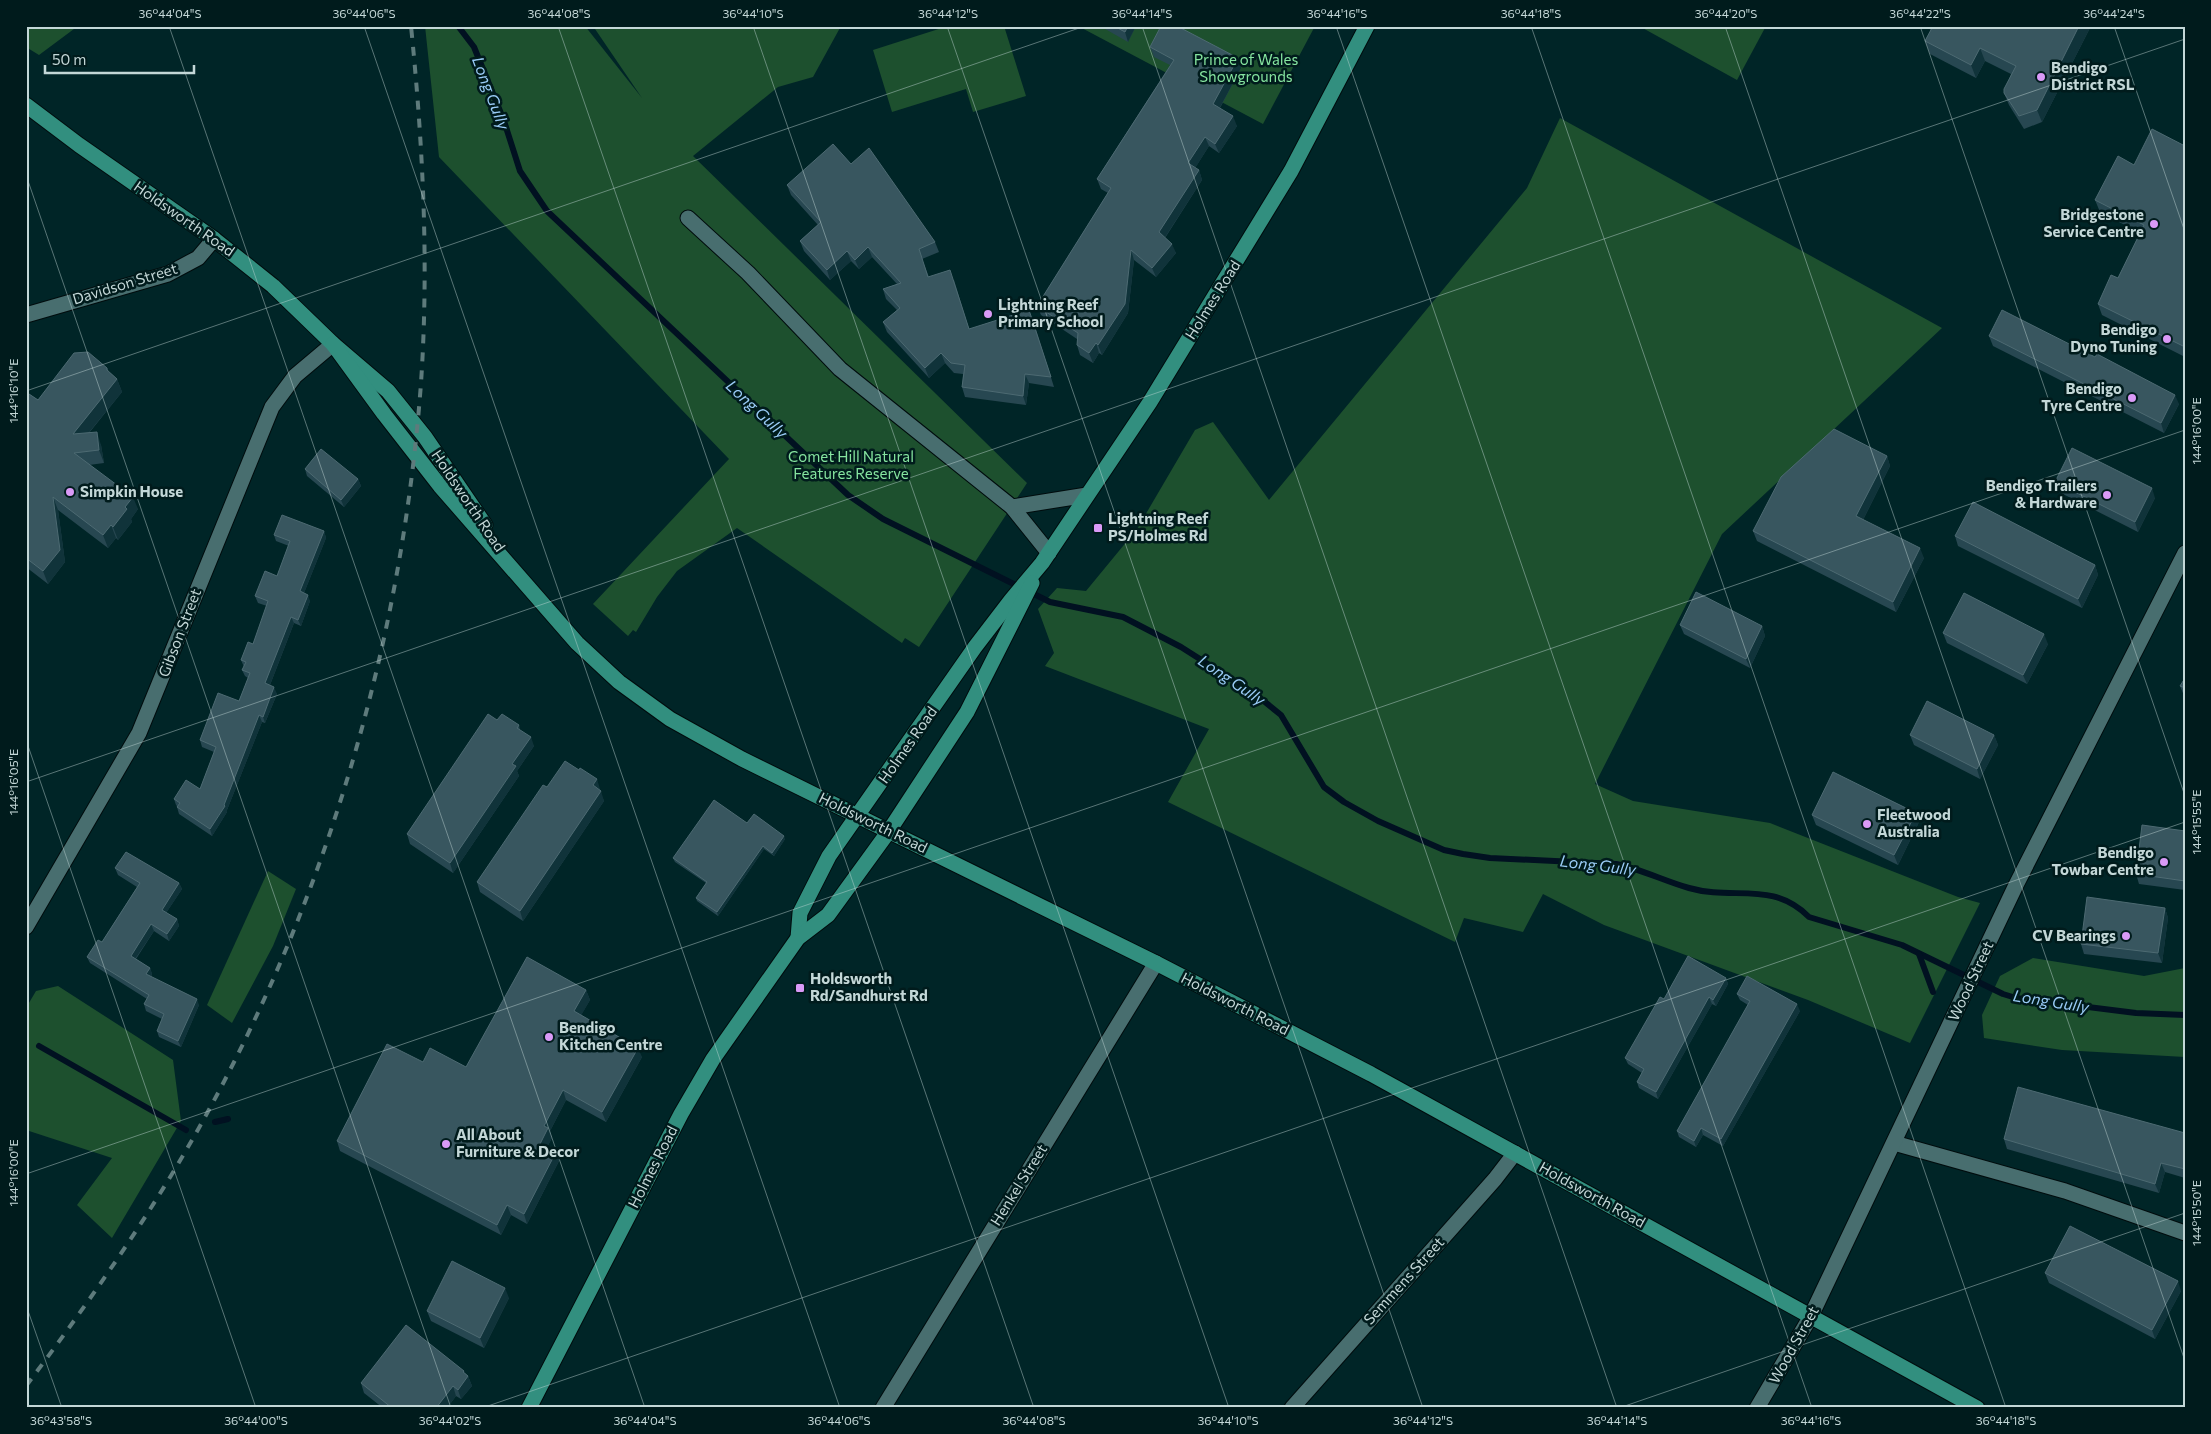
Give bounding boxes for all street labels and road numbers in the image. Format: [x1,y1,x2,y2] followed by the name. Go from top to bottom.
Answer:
[131,177,238,260] street label: Holdsworth Road
[1181,257,1244,342] street label: Holmes Road
[70,259,179,308] street label: Davidson Street
[428,446,509,555] street label: Holdsworth Road
[154,586,204,679] street label: Gibson Street
[874,703,940,786] street label: Holmes Road
[816,788,931,856] street label: Holdsworth Road
[1944,938,1996,1023] street label: Wood Street
[1178,968,1292,1038] street label: Holdsworth Road
[624,1122,681,1211] street label: Holmes Road
[986,1140,1050,1228] street label: Henkel Street
[1536,1157,1649,1231] street label: Holdsworth Road
[1359,1233,1447,1328] street label: Semmens Street
[1764,1302,1822,1387] street label: Wood Street

